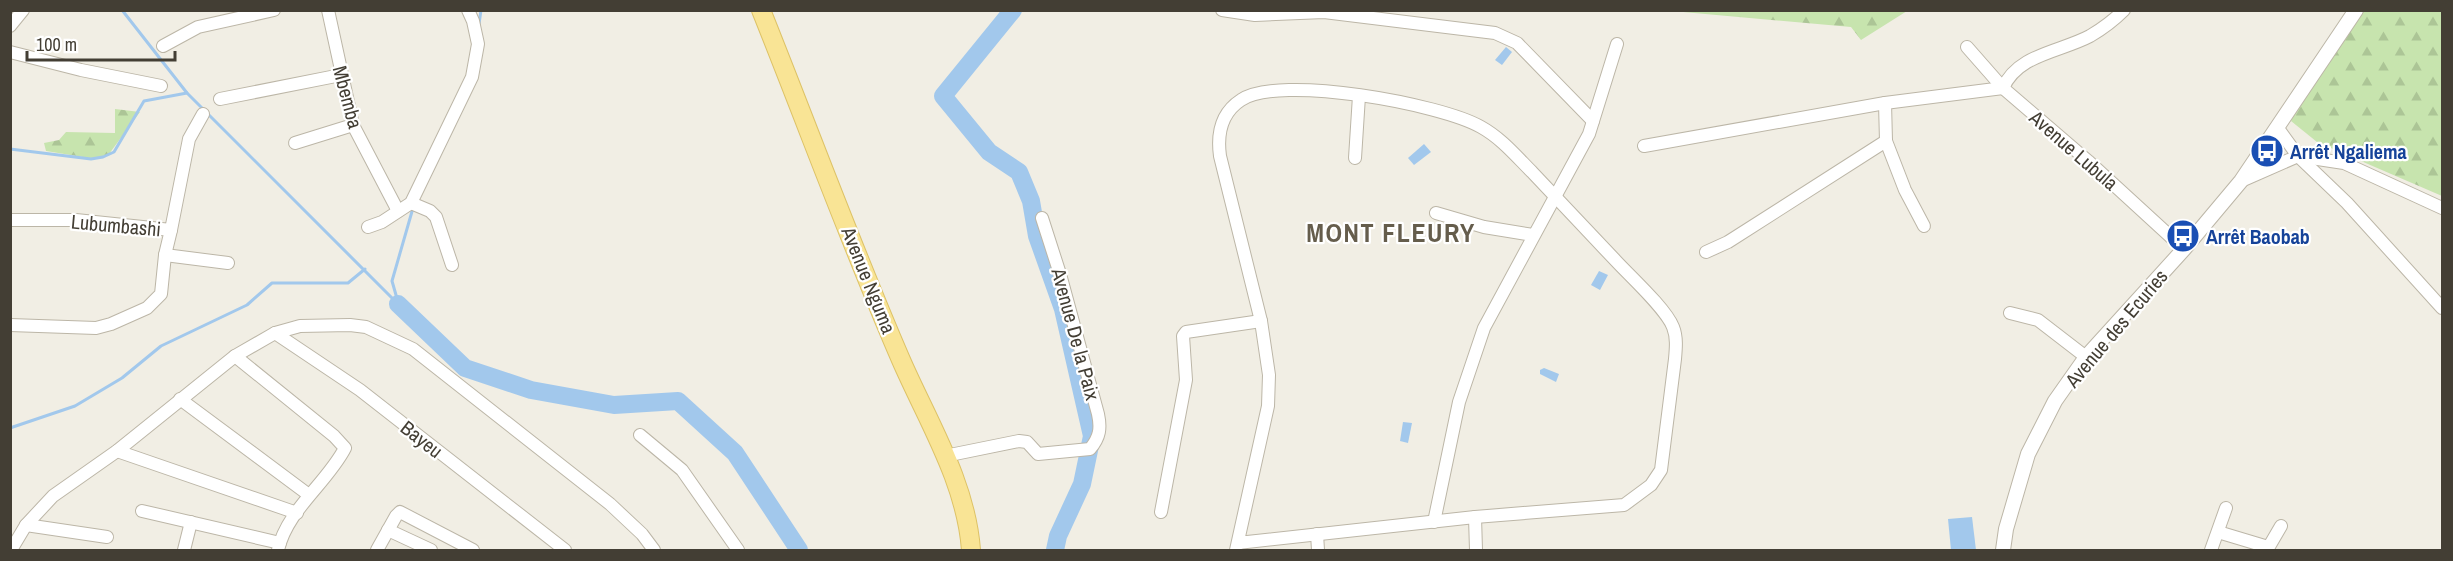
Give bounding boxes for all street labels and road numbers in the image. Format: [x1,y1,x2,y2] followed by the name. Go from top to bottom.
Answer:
[327,63,369,131] street label: Mbemba
[2023,103,2124,196] street label: Avenue Lubula
[70,208,162,242] street label: Lubumbashi
[835,222,903,337] street label: Avenue Nguma
[2058,263,2173,394] street label: Avenue des Ecuries
[1045,264,1107,404] street label: Avenue De la Paix
[395,414,449,464] street label: Bayeu

